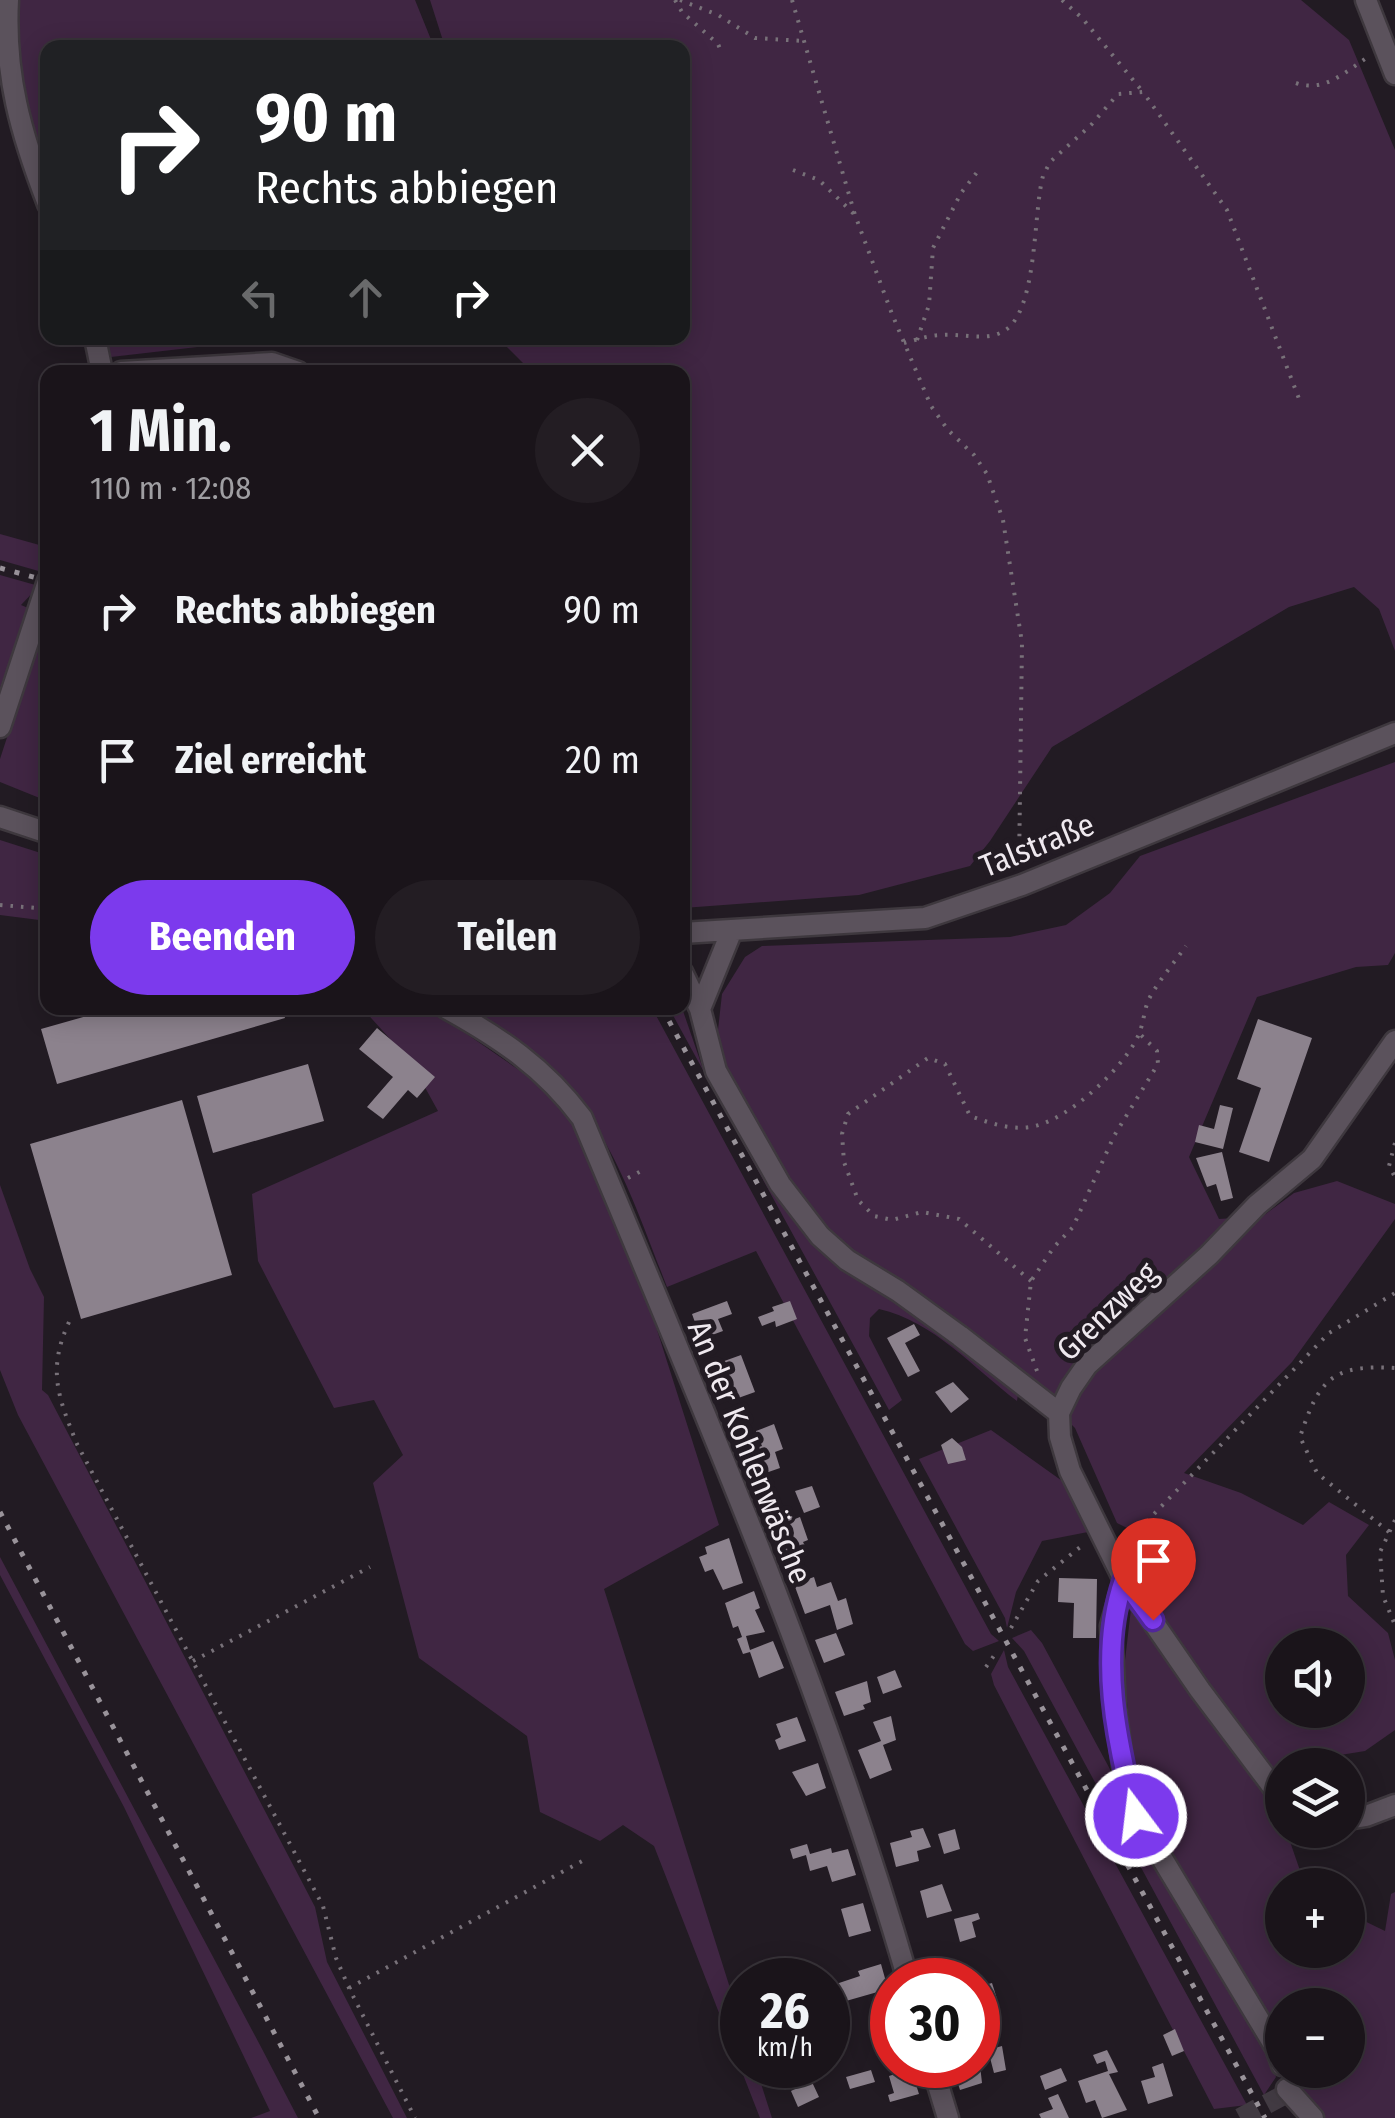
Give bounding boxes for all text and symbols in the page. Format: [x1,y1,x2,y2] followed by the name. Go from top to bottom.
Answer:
[255,76,397,160] text: 90 m
[90,80,220,210] icon: right
[255,161,558,215] text: Rechts abbiegen
[233,270,288,325] icon: left
[338,270,393,325] icon: ahead
[443,270,498,325] icon: right
[90,395,232,467] text: 1 Min.
[535,398,640,503] button: close
[90,469,251,507] text: 110 m · 12:08
[90,583,145,638] icon: right
[175,587,436,633] text: Rechts abbiegen
[564,587,640,633] text: 90 m
[90,733,145,788] icon: arrive
[175,737,366,783] text: Ziel erreicht
[565,737,640,783] text: 20 m
[974,805,1100,885] street label: Talstraße
[90,880,355,995] button: Beenden
[375,880,640,995] button: Teilen
[1049,1254,1165,1368] street label: Grenzweg
[680,1315,820,1589] street label: An der Kohlenwäsche
[1111,1518,1196,1621] pin
[1126,1533,1181,1588] icon: arrive
[1265,1628,1365,2088] map controls
[1265,1628,1365,1728] button: sound
[1265,1748,1365,1848] button: layers
[1084,1764,1188,1868] position arrow
[1265,1868,1365,1968] button: +
[870,1958,1000,2088] speed limit sign: 30
[760,1981,810,2041] text: 26
[1265,1988,1365,2088] button: −
[757,2033,813,2063] text: km/h

